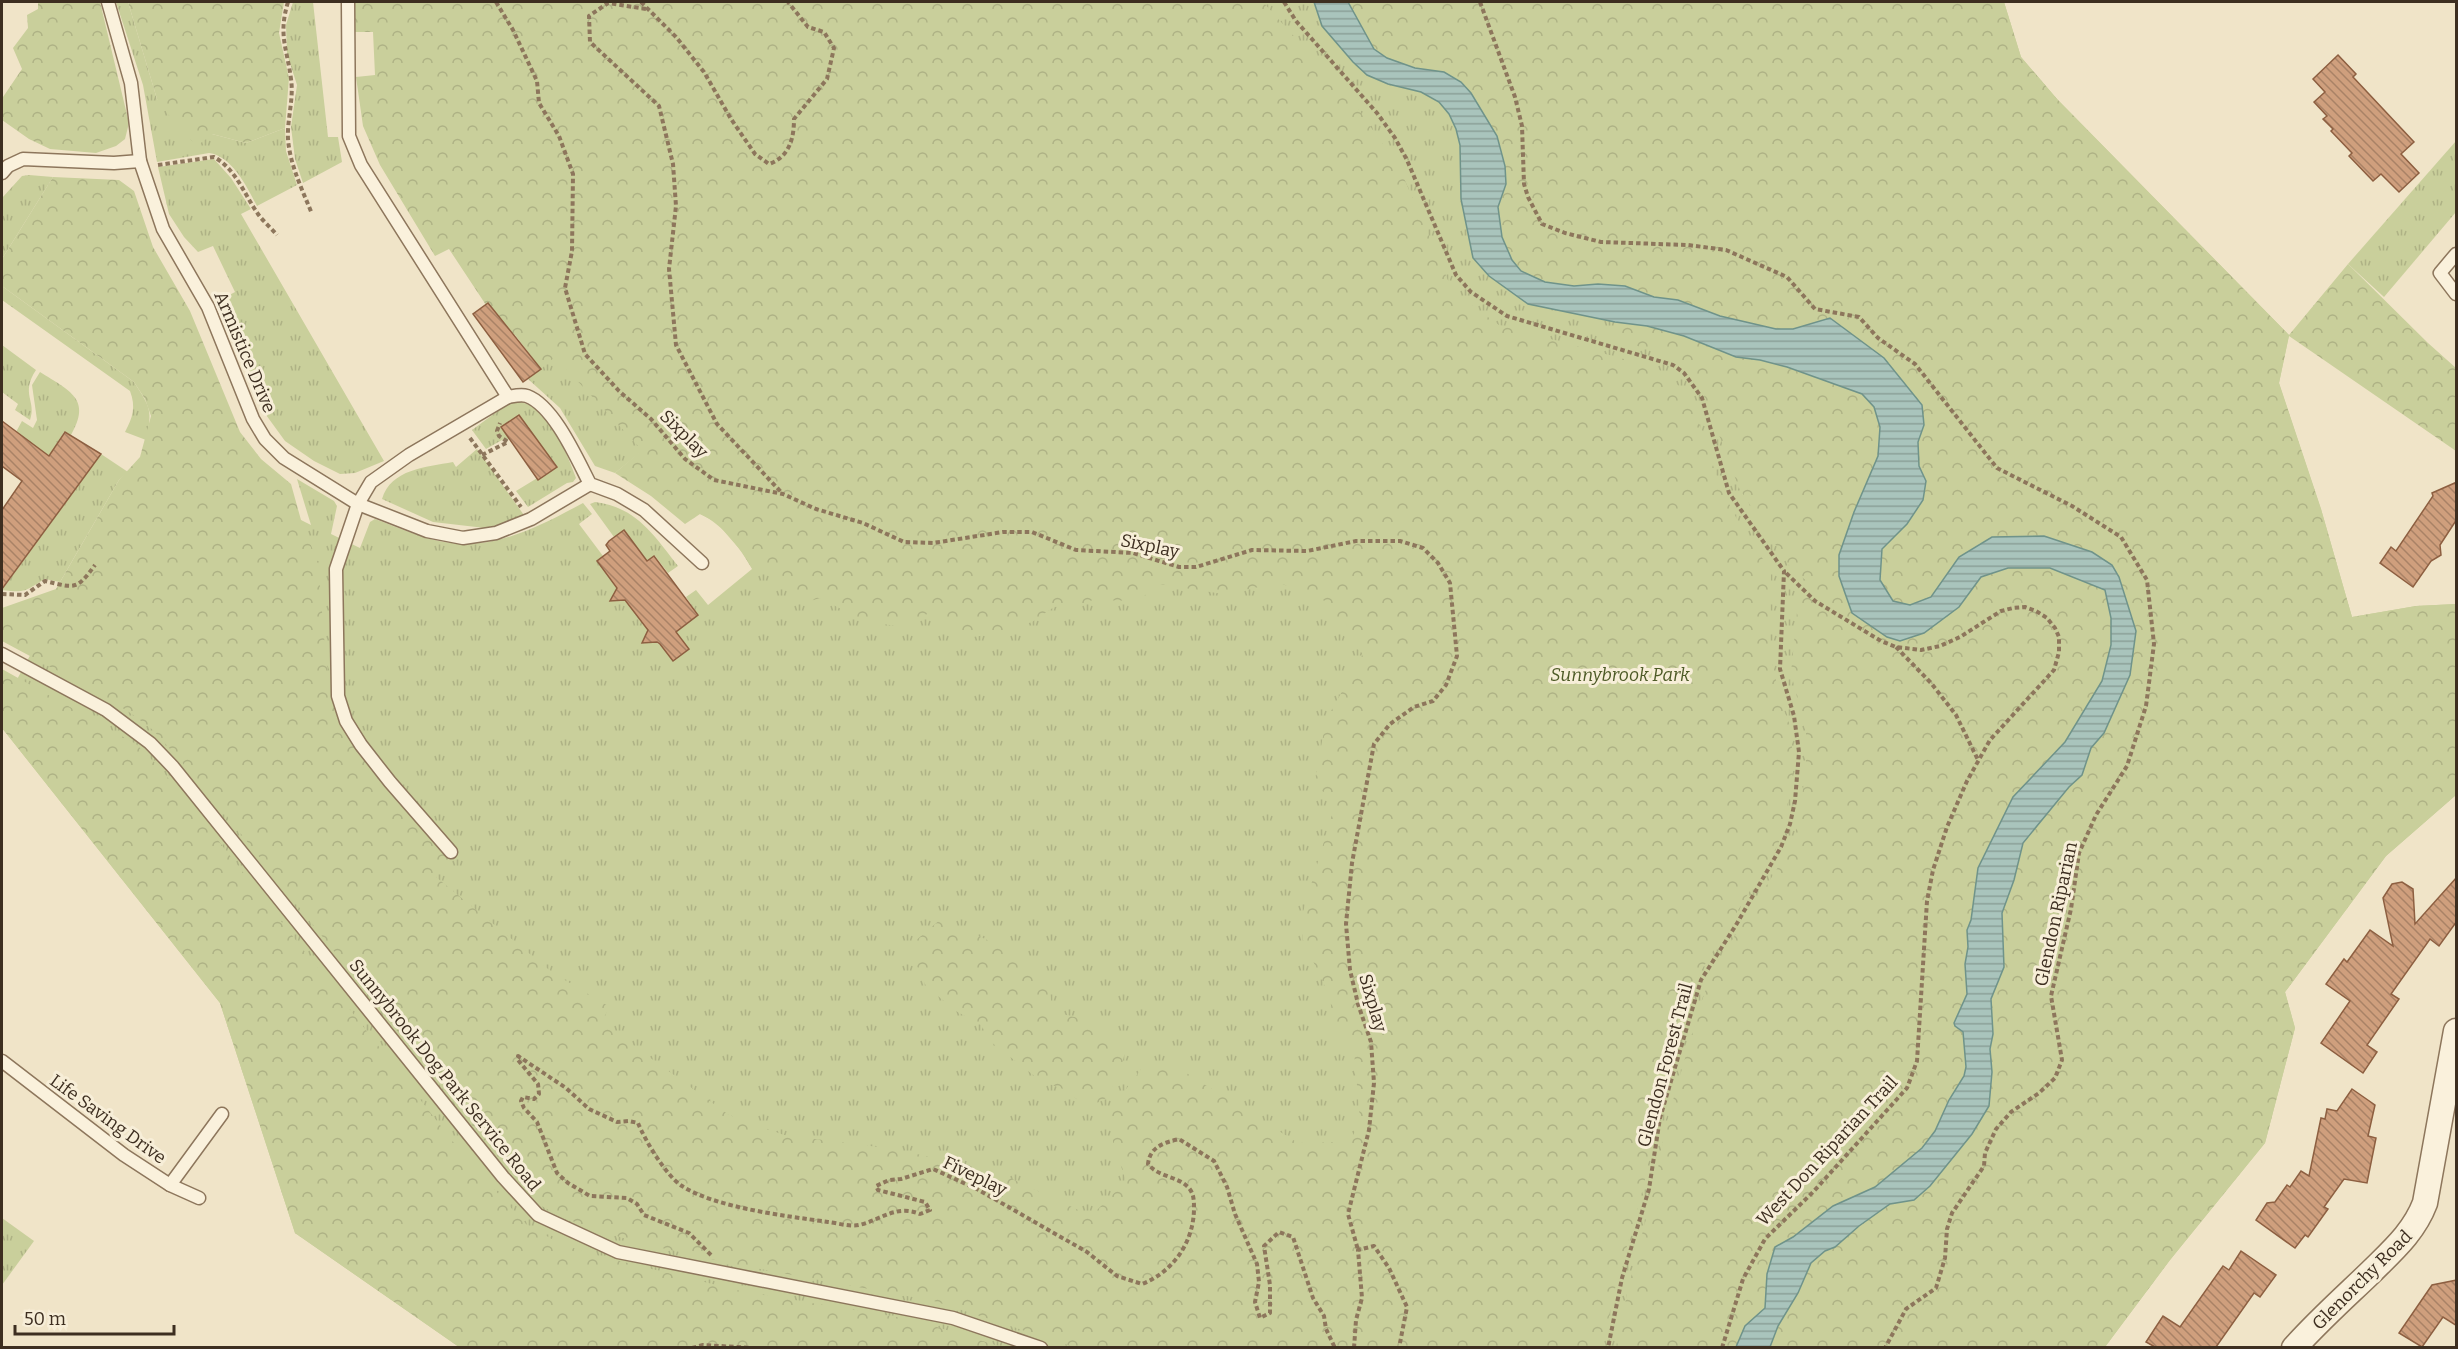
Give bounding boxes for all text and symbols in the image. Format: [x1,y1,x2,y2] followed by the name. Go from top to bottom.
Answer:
[210,288,280,416] street label: Armistice Drive
[655,405,713,463] street label: Sixplay
[1119,529,1182,563] street label: Sixplay
[1550,664,1690,686] park label: Sunnybrook Park
[2030,839,2082,988] street label: Glendon Riparian
[345,955,546,1196] street label: Sunnybrook Dog Park Service Road
[1354,971,1392,1035] street label: Sixplay
[1632,980,1698,1150] street label: Glendon Forest Trail
[46,1069,170,1169] street label: Life Saving Drive
[1752,1071,1902,1231] street label: West Don Riparian Trail
[939,1151,1011,1201] street label: Fiveplay
[2307,1225,2417,1335] street label: Glenorchy Road
[15,1298,174,1336] scale bar
[24,1308,66,1330] text: 50 m

